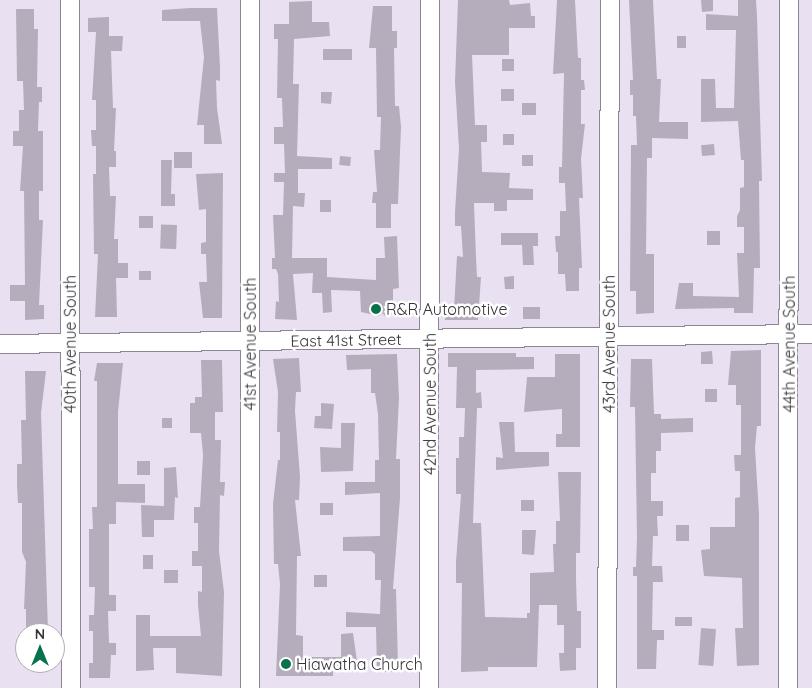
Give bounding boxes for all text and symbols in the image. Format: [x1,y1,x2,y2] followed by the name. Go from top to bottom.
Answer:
[60,275,80,413] street label: 40th Avenue South
[599,275,619,413] street label: 43rd Avenue South
[779,275,799,413] street label: 44th Avenue South
[240,278,260,410] street label: 41st Avenue South
[386,299,508,319] place label: R&R Automotive
[370,303,382,315] marker: R&R Automotive
[290,329,402,351] street label: East 41st Street
[420,333,440,475] street label: 42nd Avenue South
[15,623,65,673] north arrow
[35,625,45,643] text: N
[296,654,423,674] place label: Hiawatha Church
[280,658,292,670] marker: Hiawatha Church

